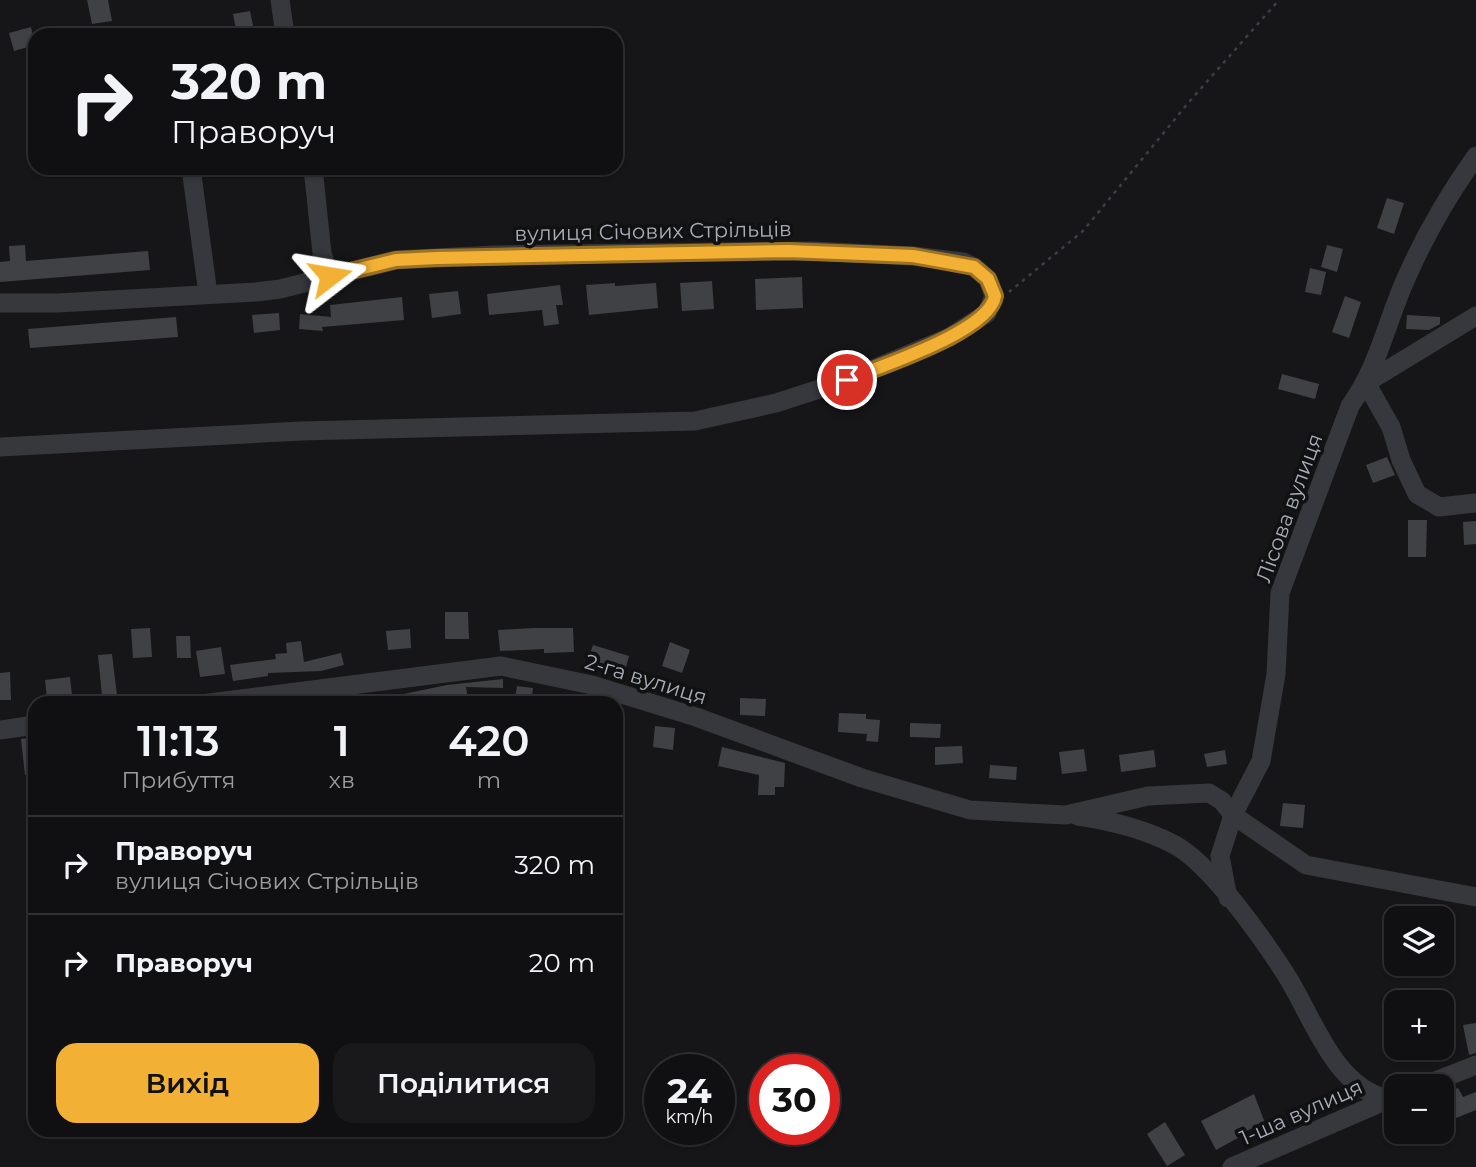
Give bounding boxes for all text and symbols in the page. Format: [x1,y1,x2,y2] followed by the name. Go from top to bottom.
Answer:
[171,52,327,111] text: 320 m
[56,56,147,147] icon: right
[171,112,336,151] text: Праворуч
[514,216,792,246] street label: вулиця Січових Стрільців
[293,239,367,313] position arrow
[817,350,877,410] pin
[828,361,866,399] icon: arrive
[1250,430,1328,586] street label: Лісова вулиця
[582,649,710,709] street label: 2-га вулиця
[137,715,220,767] text: 11:13
[334,715,350,767] text: 1
[448,715,530,767] text: 420
[121,766,235,794] text: Прибуття
[329,766,355,794] text: хв
[477,766,501,794] text: m
[115,835,253,867] text: Праворуч
[56,846,94,884] icon: right
[514,849,595,881] text: 320 m
[115,867,419,895] text: вулиця Січових Стрільців
[1384,906,1454,1144] map controls
[1384,906,1454,976] button: layers
[56,944,94,982] icon: right
[115,947,253,979] text: Праворуч
[529,947,595,979] text: 20 m
[1384,990,1454,1060] button: +
[56,1043,319,1123] button: Вихід
[333,1043,595,1123] button: Поділитися
[749,1054,840,1145] speed limit sign: 30
[667,1069,712,1112] text: 24
[1236,1074,1366,1150] street label: 1-ша вулиця
[1384,1074,1454,1144] button: −
[665,1106,714,1128] text: km/h

